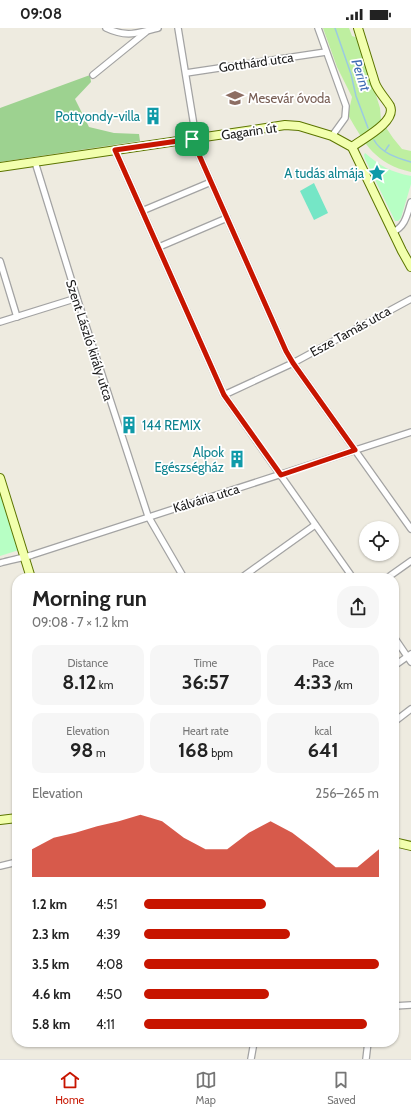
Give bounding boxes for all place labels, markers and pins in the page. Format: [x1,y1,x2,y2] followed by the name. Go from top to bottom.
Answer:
[225,88,245,108] school or university icon: Mesevár óvoda
[248,90,331,106] place label: Mesevár óvoda
[143,106,163,126] building icon: Pottyondy-villa
[55,108,141,124] place label: Pottyondy-villa
[175,122,209,156] pin
[367,163,387,183] place icon: A tudás almája
[284,165,365,182] place label: A tudás almája
[119,415,139,435] building icon: 144 REMIX
[142,417,201,433] place label: 144 REMIX
[154,444,224,475] place label: Alpok Egészségház
[227,449,247,469] building icon: Alpok Egészségház

